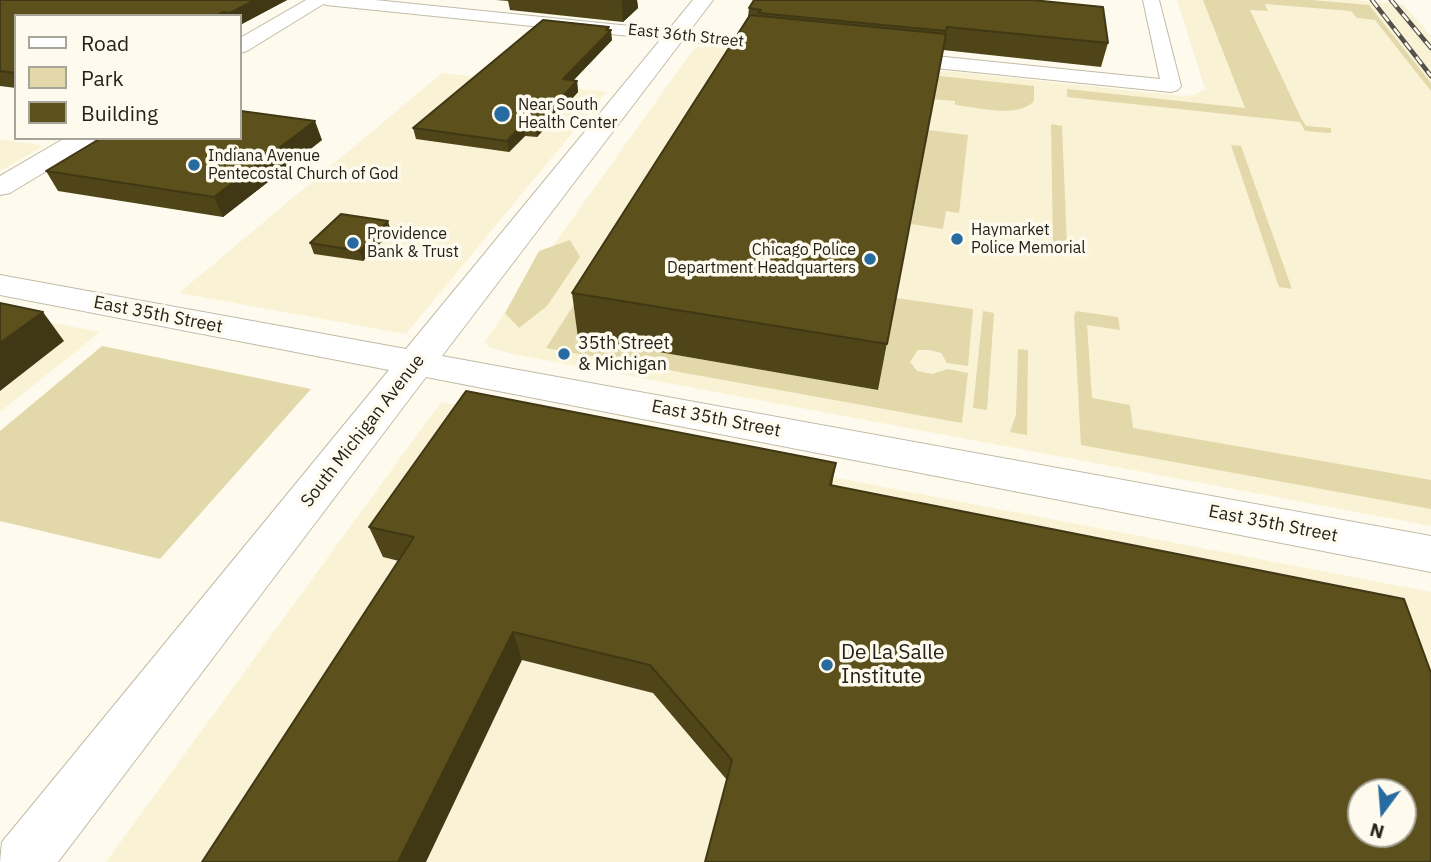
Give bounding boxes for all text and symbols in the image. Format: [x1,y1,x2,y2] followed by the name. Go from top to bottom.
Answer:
[14,14,242,140] legend
[627,20,745,52] street label: East 36th Street
[81,29,129,57] text: Road
[81,64,124,92] text: Park
[518,95,617,133] place label: Near South Health Center
[81,99,158,127] text: Building
[492,104,512,124] marker: Near South Health Center
[208,146,398,184] place label: Indiana Avenue Pentecostal Church of God
[186,157,202,173] marker: Indiana Avenue Pentecostal Church of God
[971,220,1086,258] place label: Haymarket Police Memorial
[367,224,459,262] place label: Providence Bank & Trust
[949,231,965,247] marker: Haymarket Police Memorial
[345,235,361,251] marker: Providence Bank & Trust
[667,240,856,278] place label: Chicago Police Department Headquarters
[862,251,878,267] marker: Chicago Police Department Headquarters
[92,292,224,338] street label: East 35th Street
[578,333,670,376] place label: 35th Street & Michigan
[556,346,572,362] marker: 35th Street & Michigan
[297,350,429,512] street label: South Michigan Avenue
[650,396,782,442] street label: East 35th Street
[1207,501,1339,547] street label: East 35th Street
[841,640,945,690] place label: De La Salle Institute
[819,657,835,673] marker: De La Salle Institute
[1347,778,1417,848] north arrow
[1367,818,1387,845] text: N

